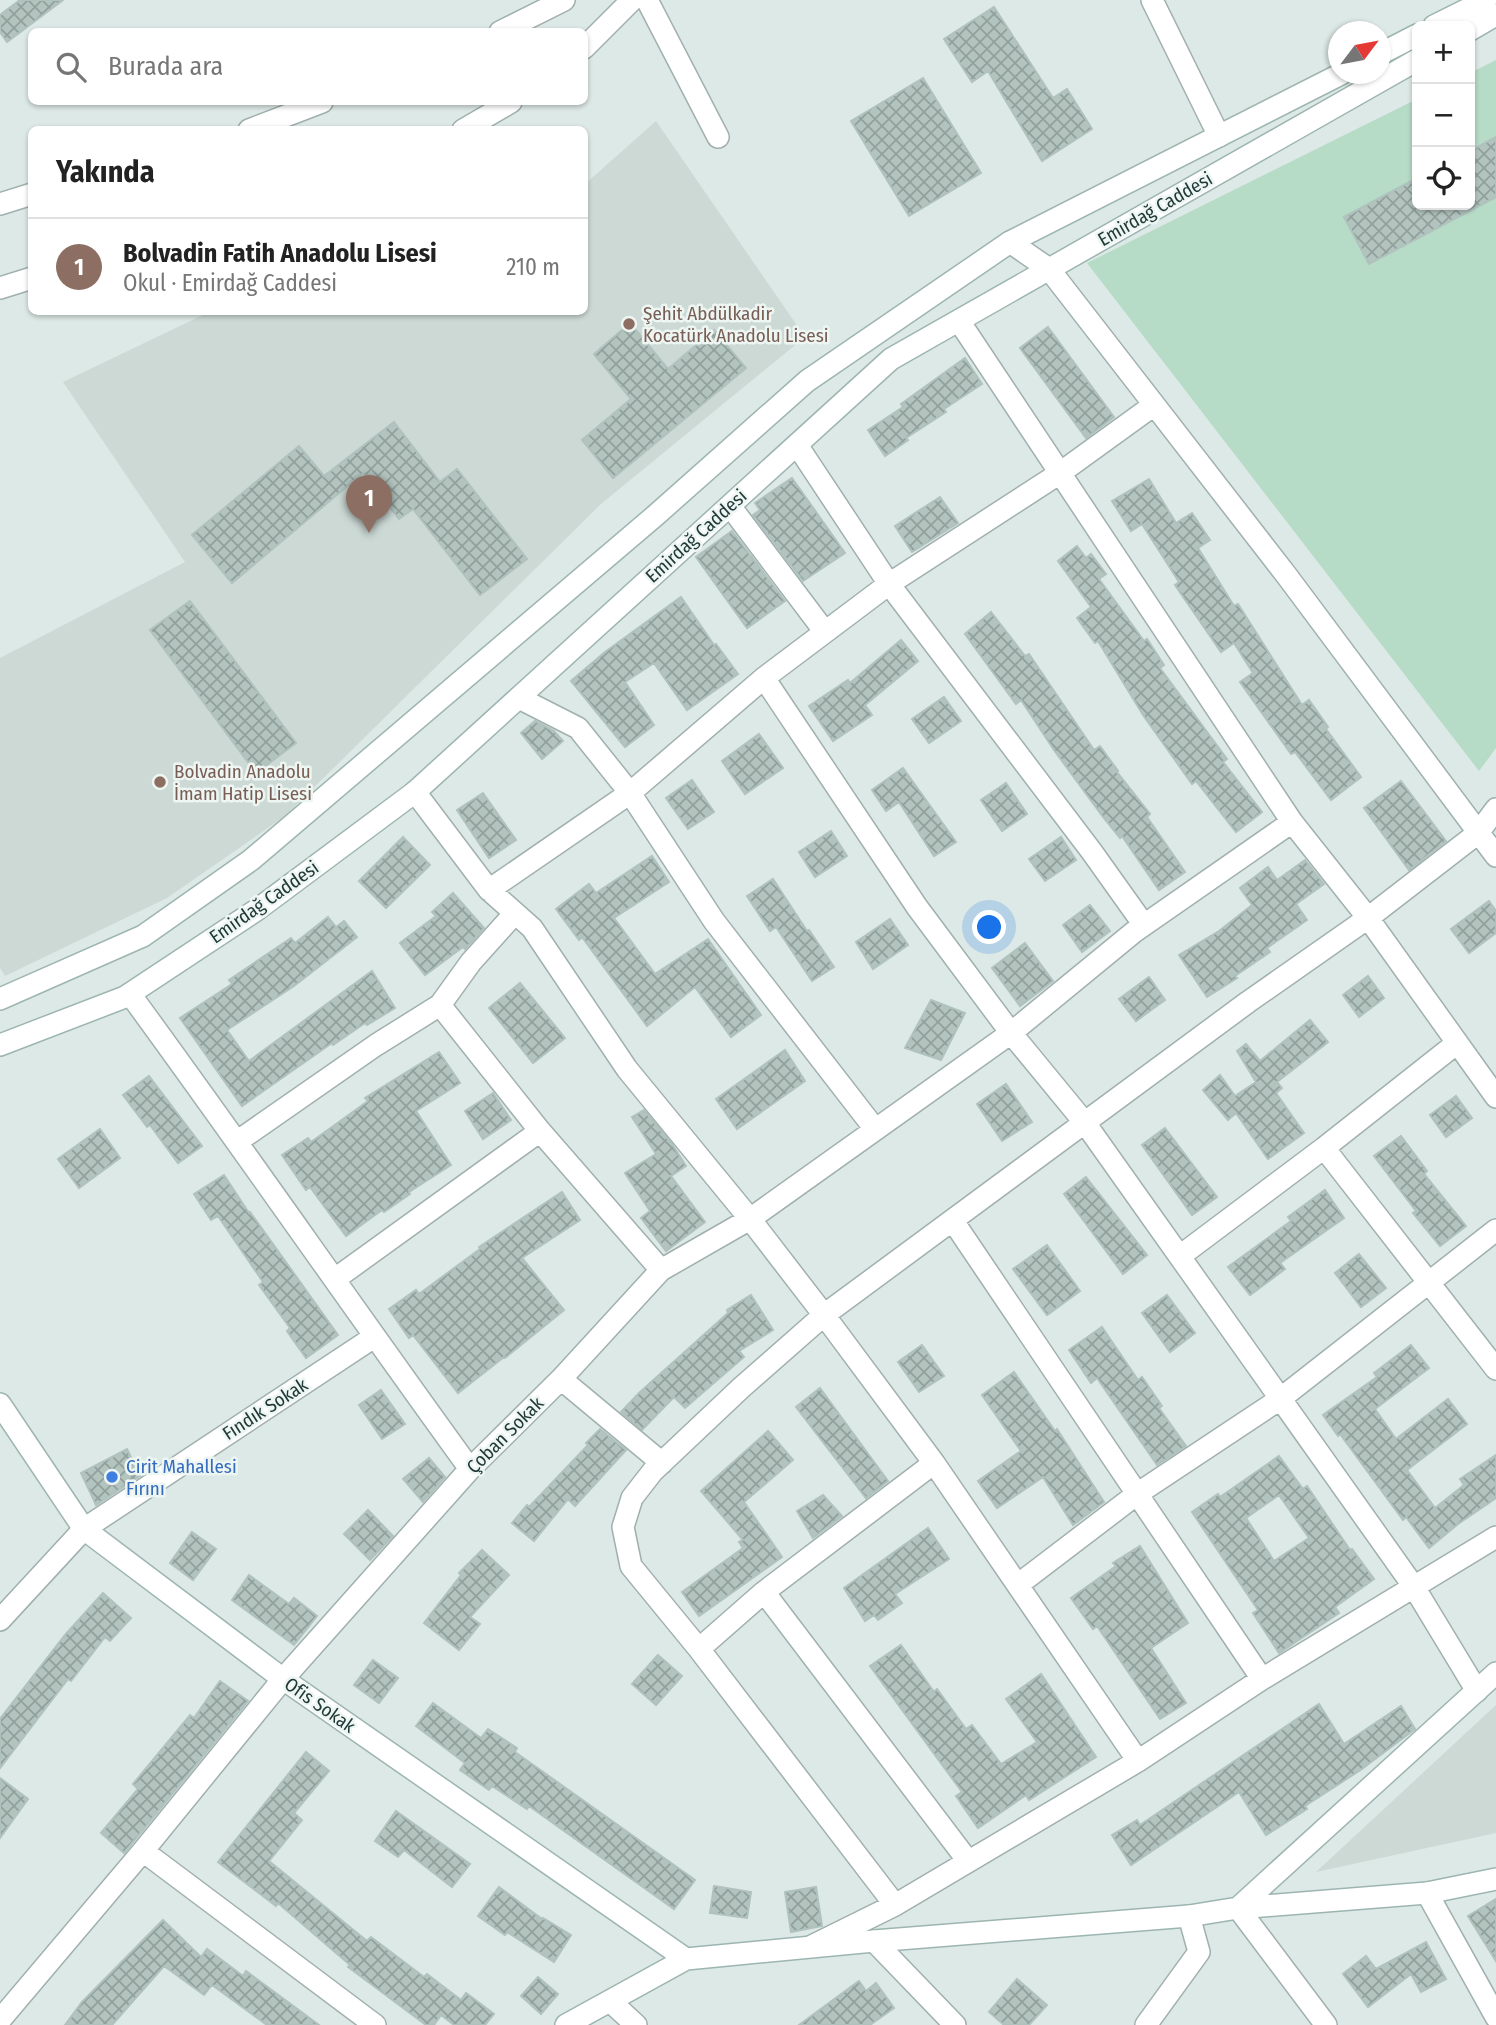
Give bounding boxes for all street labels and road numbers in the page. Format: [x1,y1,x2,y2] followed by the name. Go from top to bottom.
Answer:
[1094,167,1216,251] street label: Emirdağ Caddesi
[641,485,751,587] street label: Emirdağ Caddesi
[205,856,323,948] street label: Emirdağ Caddesi
[218,1373,312,1445] street label: Fındık Sokak
[462,1392,548,1478] street label: Çoban Sokak
[280,1672,360,1738] street label: Ofis Sokak

